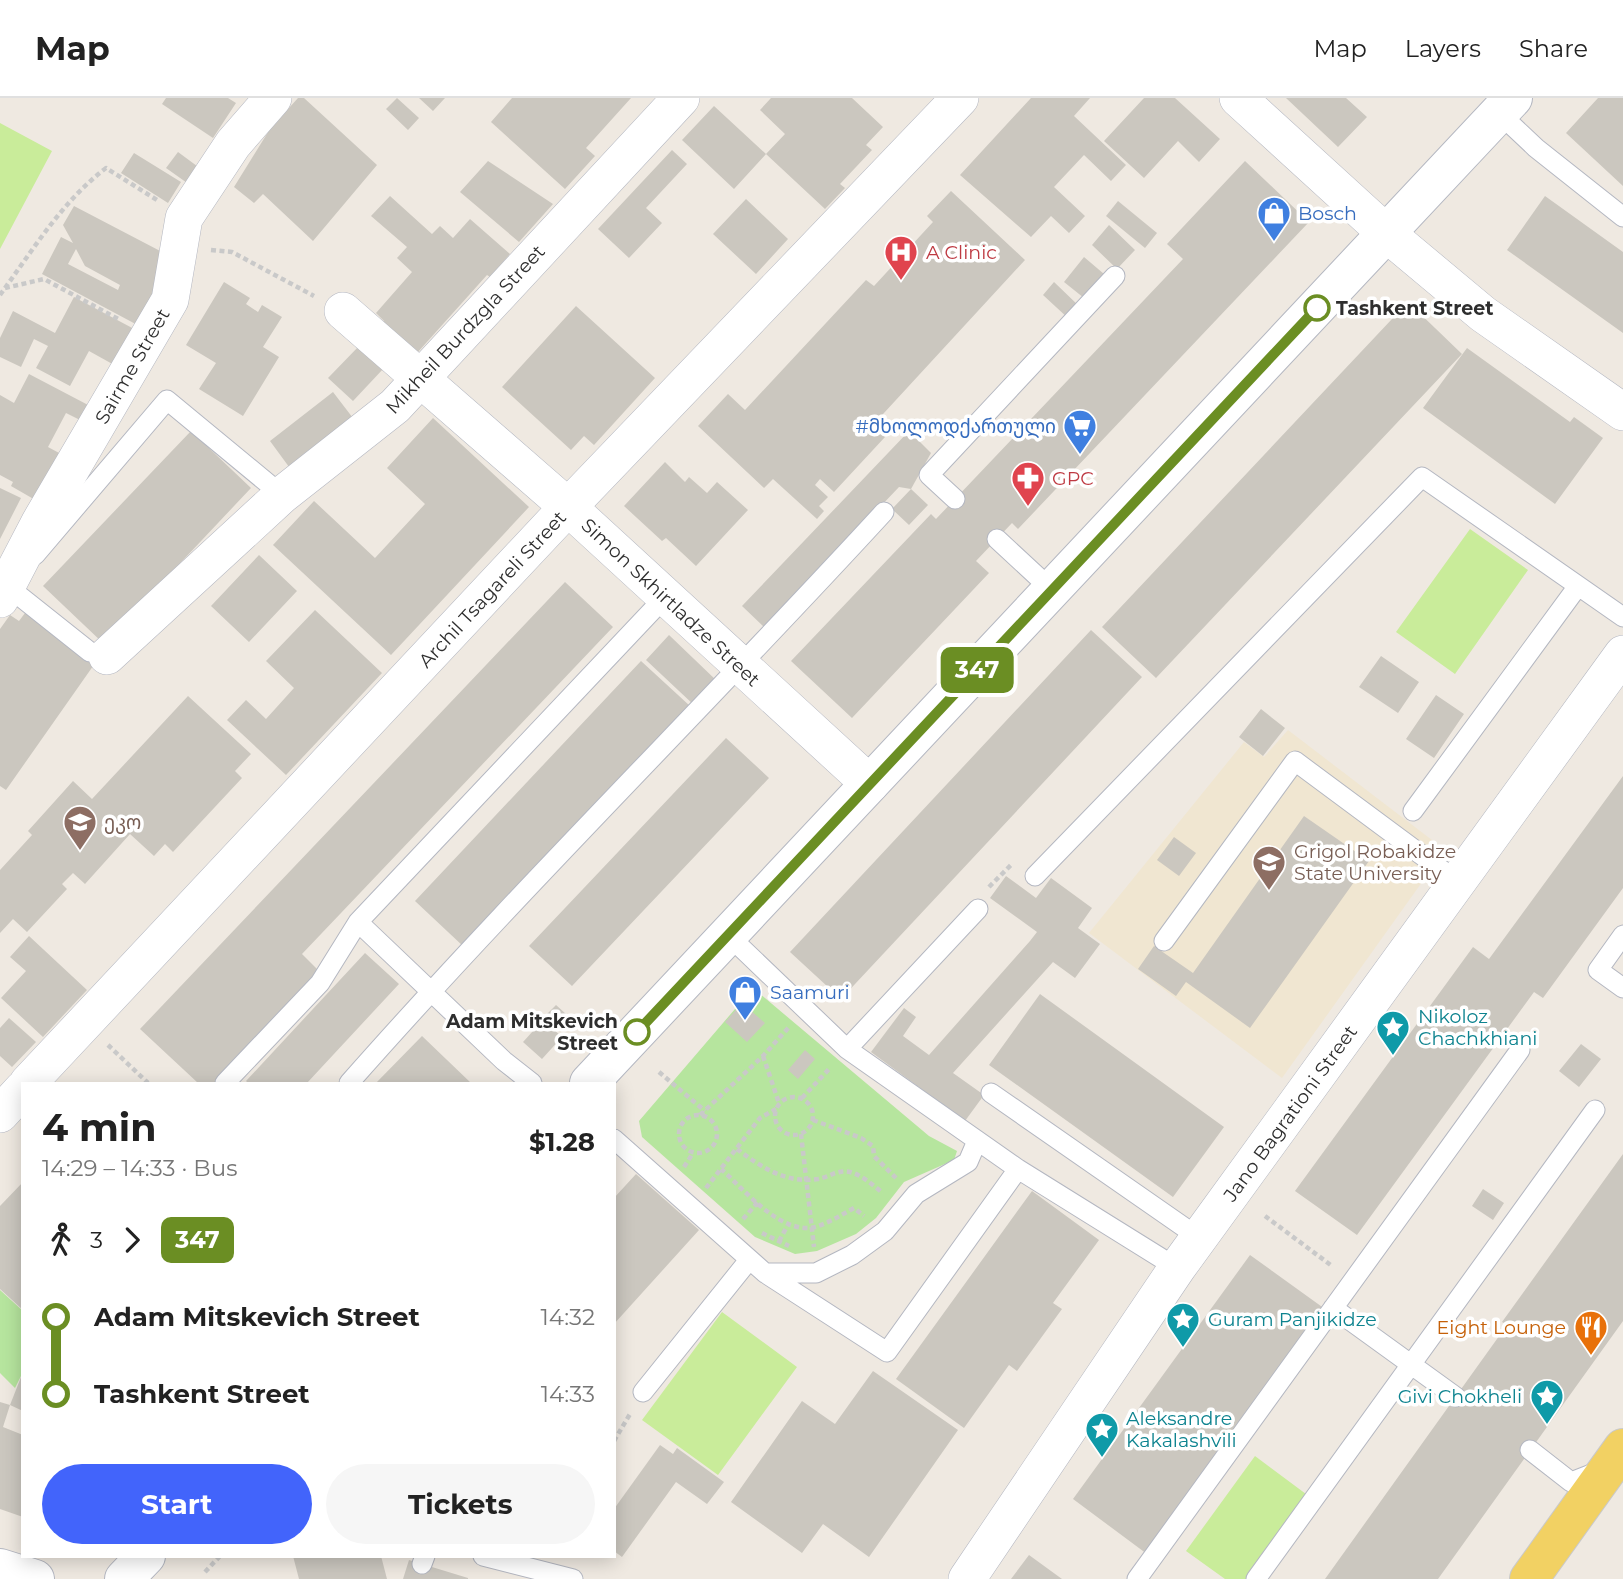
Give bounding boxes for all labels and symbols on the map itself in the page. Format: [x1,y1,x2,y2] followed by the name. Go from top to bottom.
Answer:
[1255,194,1293,243] shop icon: Bosch
[1298,202,1357,225] place label: Bosch
[882,233,920,282] hospital icon: A Clinic
[381,240,550,419] street label: Mikheil Burdzgla Street
[926,241,997,264] place label: A Clinic
[1304,295,1330,321] marker: Tashkent Street
[1336,297,1494,320] place label: Tashkent Street
[90,304,175,428] street label: Sairme Street
[1061,407,1099,456] supermarket icon: #მხოლოდქართული
[856,415,1056,439] place label: #მხოლოდქართული
[1009,459,1047,508] pharmacy icon: GPC
[1052,467,1094,490] place label: GPC
[414,506,571,673] street label: Archil Tsagareli Street
[577,513,765,691] street label: Simon Skhirtladze Street
[937,647,1017,693] line badge: 347
[61,803,99,852] school or university icon: ეკო
[104,811,141,834] place label: ეკო
[1294,840,1456,885] place label: Grigol Robakidze State University
[1250,843,1288,892] school or university icon: Grigol Robakidze State University
[726,973,764,1022] shop icon: Saamuri
[770,981,850,1004] place label: Saamuri
[1418,1005,1537,1050] place label: Nikoloz Chachkhiani
[1374,1008,1412,1057] place icon: Nikoloz Chachkhiani
[445,1010,618,1055] place label: Adam Mitskevich Street
[624,1019,650,1045] marker: Adam Mitskevich Street
[1218,1020,1362,1207] street label: Jano Bagrationi Street
[1164,1300,1202,1349] place icon: Guram Panjikidze
[1208,1308,1377,1331] place label: Guram Panjikidze
[1572,1308,1610,1357] restaurant icon: Eight Lounge
[1437,1316,1566,1339] place label: Eight Lounge
[1528,1377,1566,1426] place icon: Givi Chokheli
[1398,1385,1522,1408] place label: Givi Chokheli
[1126,1407,1237,1452] place label: Aleksandre Kakalashvili
[1083,1410,1121,1459] place icon: Aleksandre Kakalashvili

